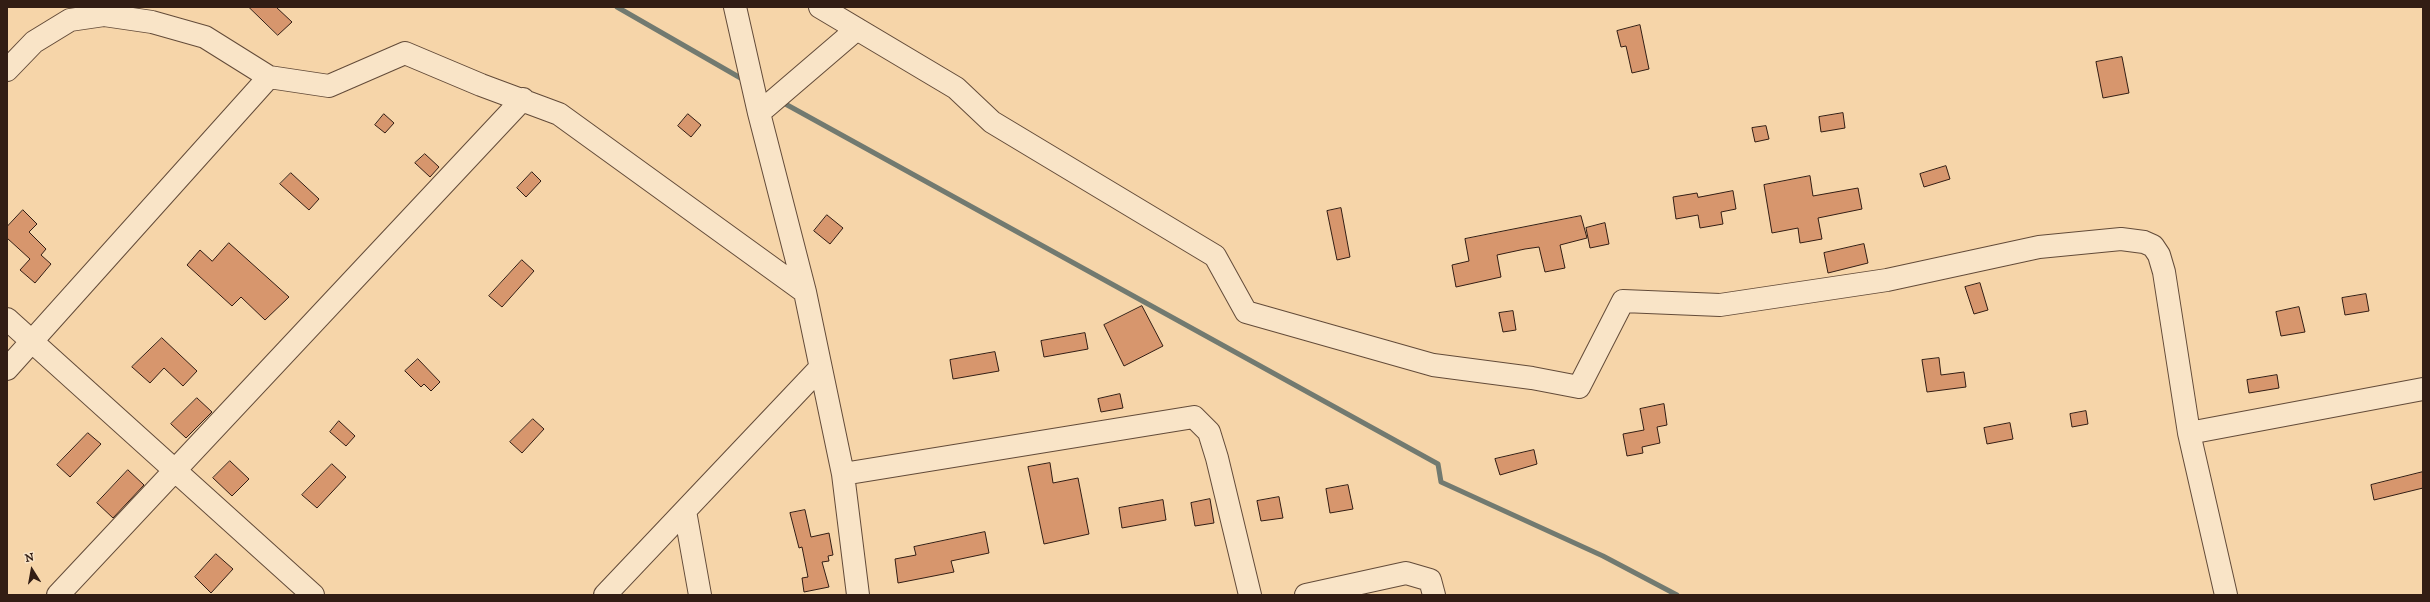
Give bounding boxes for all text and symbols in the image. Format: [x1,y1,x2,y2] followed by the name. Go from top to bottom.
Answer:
[12,550,52,590] north arrow
[24,550,35,566] text: N

